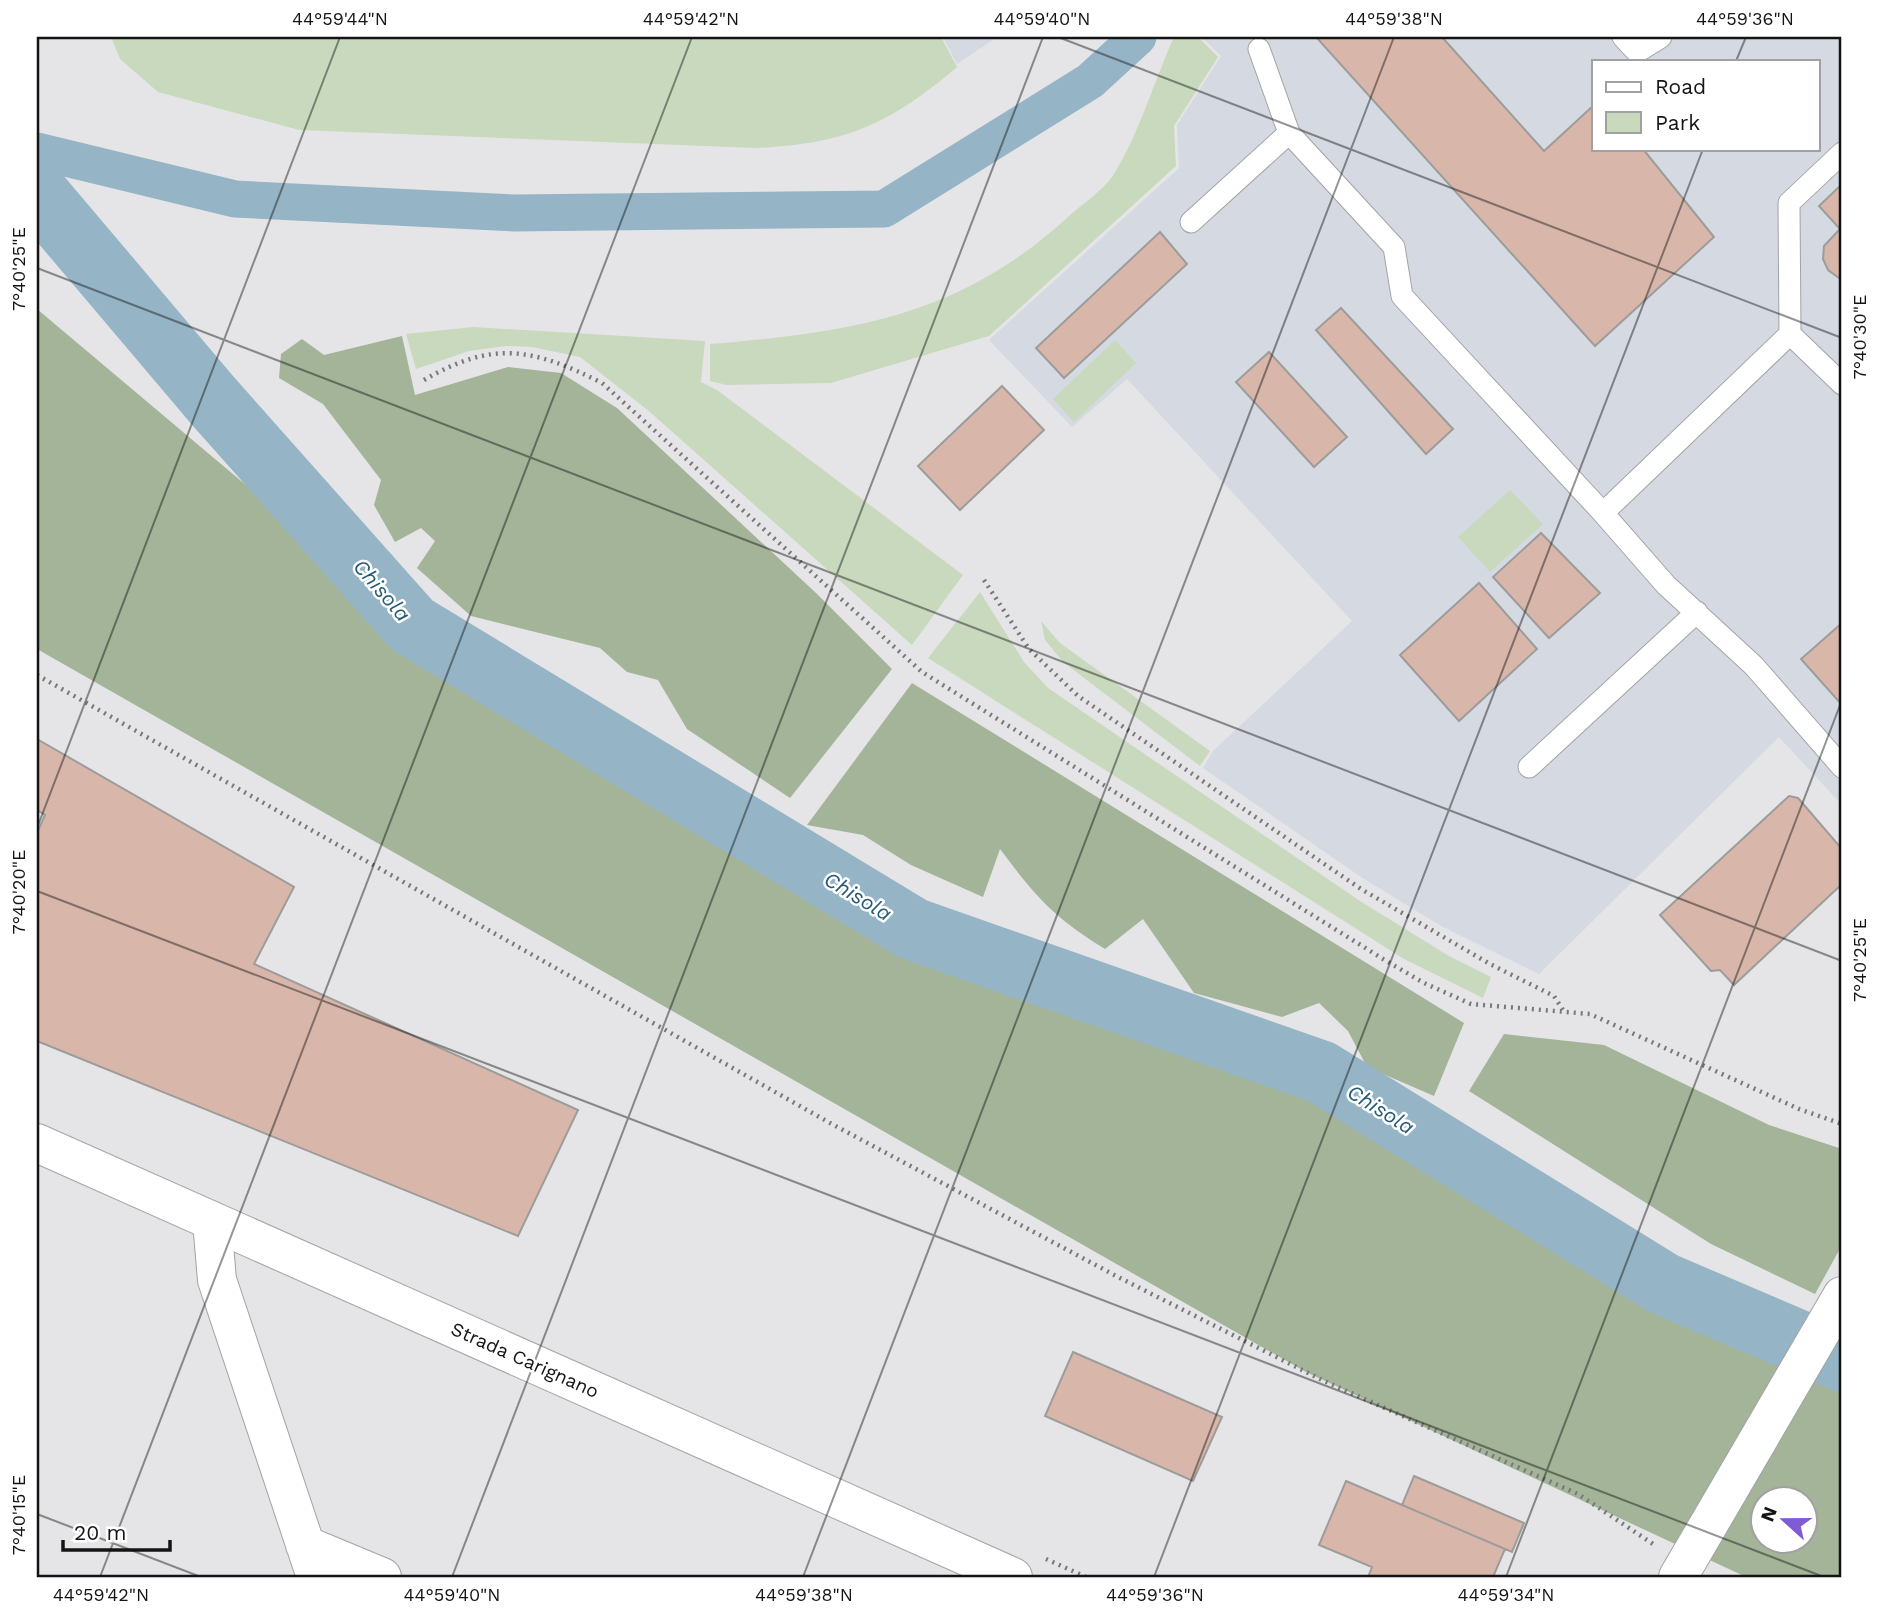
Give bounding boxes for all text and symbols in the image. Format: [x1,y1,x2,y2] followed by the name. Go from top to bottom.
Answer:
[292,8,388,29] text: 44°59'44"N
[643,8,739,29] text: 44°59'42"N
[993,8,1091,29] text: 44°59'40"N
[1345,8,1443,29] text: 44°59'38"N
[1696,8,1794,29] text: 44°59'36"N
[1592,60,1820,150] legend
[1655,74,1706,99] text: Road
[1655,110,1700,135] text: Park
[8,227,29,311] text: 7°40'25"E
[1849,295,1870,379] text: 7°40'30"E
[348,554,416,626] water label: Chisola
[8,850,29,934] text: 7°40'20"E
[820,866,896,926] water label: Chisola
[1849,918,1870,1002] text: 7°40'25"E
[1343,1079,1419,1139] water label: Chisola
[447,1317,603,1403] street label: Strada Carignano
[8,1475,29,1555] text: 7°40'15"E
[1750,1484,1820,1554] north arrow
[1755,1503,1782,1525] text: N
[63,1509,170,1553] scale bar
[74,1520,126,1545] text: 20 m
[53,1584,149,1605] text: 44°59'42"N
[403,1584,501,1605] text: 44°59'40"N
[755,1584,853,1605] text: 44°59'38"N
[1106,1584,1204,1605] text: 44°59'36"N
[1457,1584,1555,1605] text: 44°59'34"N

